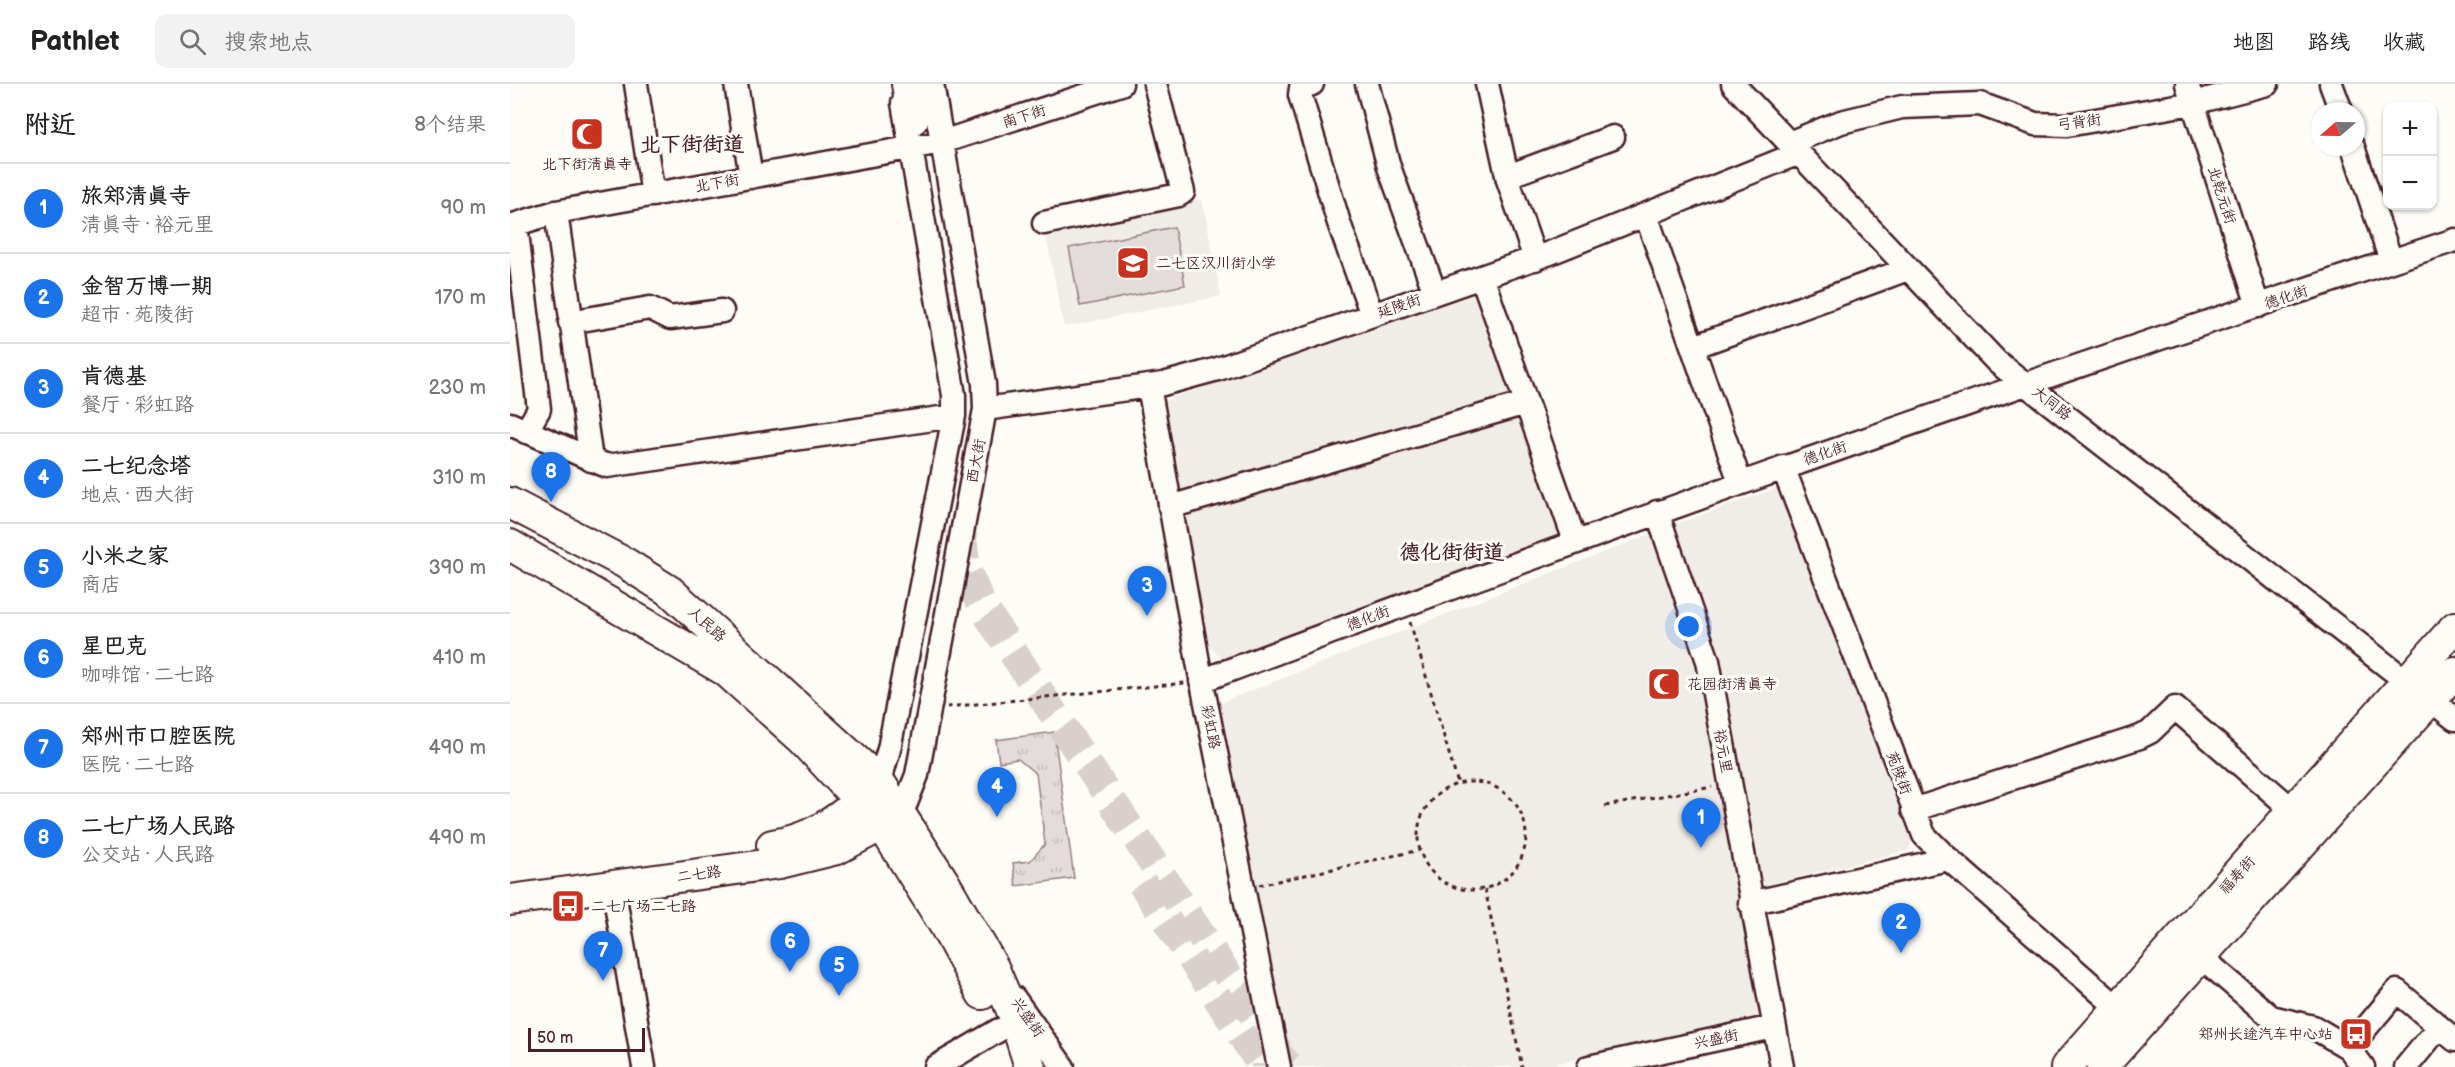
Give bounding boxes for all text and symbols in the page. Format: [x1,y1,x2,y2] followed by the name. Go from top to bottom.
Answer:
[155,14,575,68] search box
[30,25,119,58] text: Pathlet
[176,25,209,58] icon: search
[224,29,312,56] text: 搜索地点
[2233,30,2275,55] text: 地图
[2308,30,2350,55] text: 路线
[2383,30,2425,55] text: 收藏
[1000,100,1048,132] street label: 南下街
[2311,102,2365,156] north arrow
[2383,102,2437,210] map controls
[2383,102,2437,156] button: +
[24,110,76,141] text: 附近
[2055,110,2103,135] street label: 弓背街
[414,113,486,137] text: 8个结果
[569,116,605,152] mosque icon: 北下街清真寺
[640,132,745,157] district label: 北下街街道
[542,155,632,174] place label: 北下街清真寺
[2383,156,2437,210] button: −
[2203,164,2240,227] street label: 北乾元街
[693,170,741,197] street label: 北下街
[81,183,191,210] text: 旅郑清真寺
[39,196,48,220] text: 1
[441,196,486,220] text: 90 m
[81,213,214,237] text: 清真寺 · 裕元里
[1115,245,1151,281] school or university icon: 二七区汉川街小学
[1156,254,1276,273] place label: 二七区汉川街小学
[81,273,213,300] text: 金智万博一期
[2262,281,2311,314] street label: 德化街
[38,286,49,310] text: 2
[435,286,486,310] text: 170 m
[1375,290,1424,323] street label: 延陵街
[81,303,194,327] text: 超市 · 苑陵街
[81,363,147,390] text: 肯德基
[38,376,49,400] text: 3
[429,376,486,400] text: 230 m
[2028,382,2075,425] street label: 大同路
[81,393,194,417] text: 餐厅 · 彩虹路
[963,437,990,485] street label: 西大街
[1801,437,1850,470] street label: 德化街
[532,452,570,502] pin: 8
[81,453,191,480] text: 二七纪念塔
[38,466,49,490] text: 4
[432,466,486,490] text: 310 m
[81,483,194,507] text: 地点 · 西大街
[1400,540,1505,565] district label: 德化街街道
[81,543,169,570] text: 小米之家
[38,556,49,580] text: 5
[428,556,486,580] text: 390 m
[1128,566,1166,616] pin: 3
[81,573,121,597] text: 商店
[684,602,730,646] street label: 人民路
[1344,602,1393,635] street label: 德化街
[1674,612,1703,641] your location
[81,633,147,660] text: 星巴克
[37,646,50,670] text: 6
[432,646,486,670] text: 410 m
[81,663,214,687] text: 咖啡馆 · 二七路
[1646,666,1682,702] mosque icon: 花园街清真寺
[1687,675,1777,694] place label: 花园街清真寺
[1197,703,1224,751] street label: 彩虹路
[81,723,235,750] text: 郑州市口腔医院
[1709,727,1736,775] street label: 裕元里
[38,736,49,760] text: 7
[429,736,486,760] text: 490 m
[1882,749,1915,798] street label: 苑陵街
[81,753,194,777] text: 医院 · 二七路
[978,768,1016,817] pin: 4
[1682,798,1720,848] pin: 1
[81,813,235,840] text: 二七广场人民路
[37,826,50,850] text: 8
[429,826,486,850] text: 490 m
[81,843,214,867] text: 公交站 · 人民路
[2215,852,2259,898] street label: 福寿街
[675,862,723,887] street label: 二七路
[550,888,586,924] bus stop icon: 二七广场二七路
[591,897,696,916] place label: 二七广场二七路
[1882,904,1920,953] pin: 2
[770,922,810,972] pin: 6
[584,932,622,981] pin: 7
[820,946,858,996] pin: 5
[1007,993,1048,1041] street label: 兴盛街
[2338,1016,2374,1052] bus stop icon: 郑州长途汽车中心站
[528,1025,645,1052] scale bar
[2198,1025,2333,1044] place label: 郑州长途汽车中心站
[1692,1026,1740,1053] street label: 兴盛街
[537,1029,573,1048] text: 50 m

